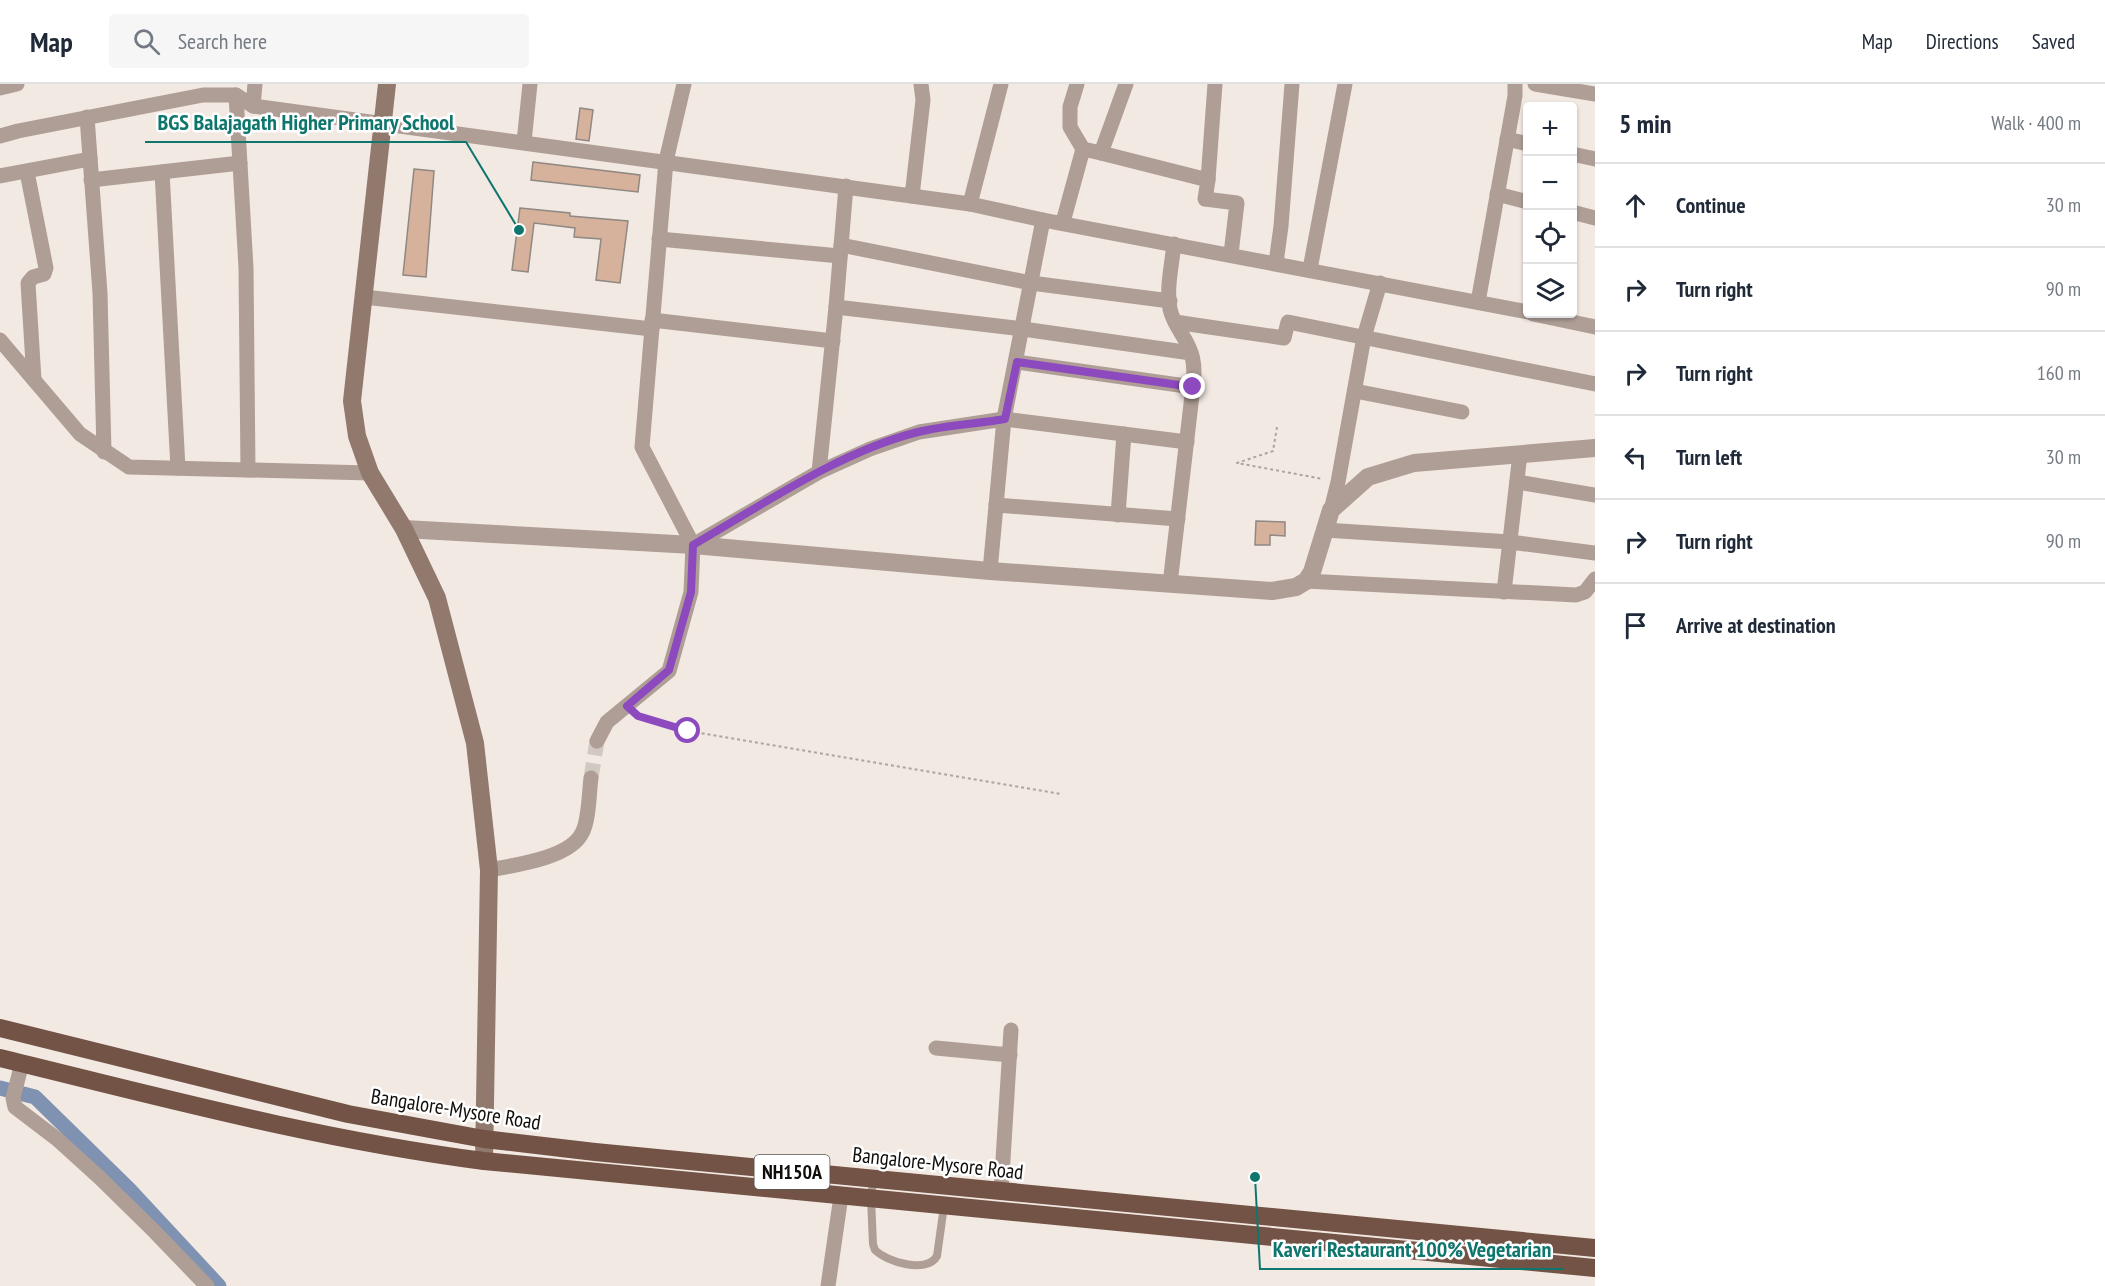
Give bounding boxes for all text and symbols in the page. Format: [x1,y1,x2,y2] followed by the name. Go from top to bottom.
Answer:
[109,14,529,68] search box
[30,23,73,60] text: Map
[130,25,163,58] icon: search
[178,27,267,55] text: Search here
[1862,28,1893,55] text: Map
[1926,28,1999,55] text: Directions
[2032,28,2075,55] text: Saved
[145,102,466,142] callout: BGS Balajagath Higher Primary School
[1523,102,1577,318] map controls
[1523,102,1577,156] button: +
[1619,107,1672,140] text: 5 min
[158,108,455,136] text: BGS Balajagath Higher Primary School
[1991,110,2081,136] text: Walk · 400 m
[1523,156,1577,210] button: −
[1619,189,1652,222] icon: ahead
[1676,191,1746,219] text: Continue
[2046,192,2081,218] text: 30 m
[1523,210,1577,264] button: locate
[1523,264,1577,318] button: layers
[1619,273,1652,306] icon: right
[1676,275,1753,303] text: Turn right
[2046,276,2081,302] text: 90 m
[1619,357,1652,390] icon: right
[1676,359,1753,387] text: Turn right
[2037,360,2081,386] text: 160 m
[1179,373,1205,399] route end
[1619,441,1652,474] icon: left
[1676,443,1742,471] text: Turn left
[2046,444,2081,470] text: 30 m
[1619,525,1652,558] icon: right
[1676,527,1753,555] text: Turn right
[2046,528,2081,554] text: 90 m
[1619,609,1652,642] icon: arrive
[1676,611,1836,639] text: Arrive at destination
[674,717,700,743] route start
[369,1082,543,1136] street label: Bangalore-Mysore Road
[851,1141,1025,1185] street label: Bangalore-Mysore Road
[754,1155,830,1189] road number: NH150A
[1260,1229,1563,1269] callout: Kaveri Restaurant 100% Vegetarian
[1273,1235,1551,1263] text: Kaveri Restaurant 100% Vegetarian

